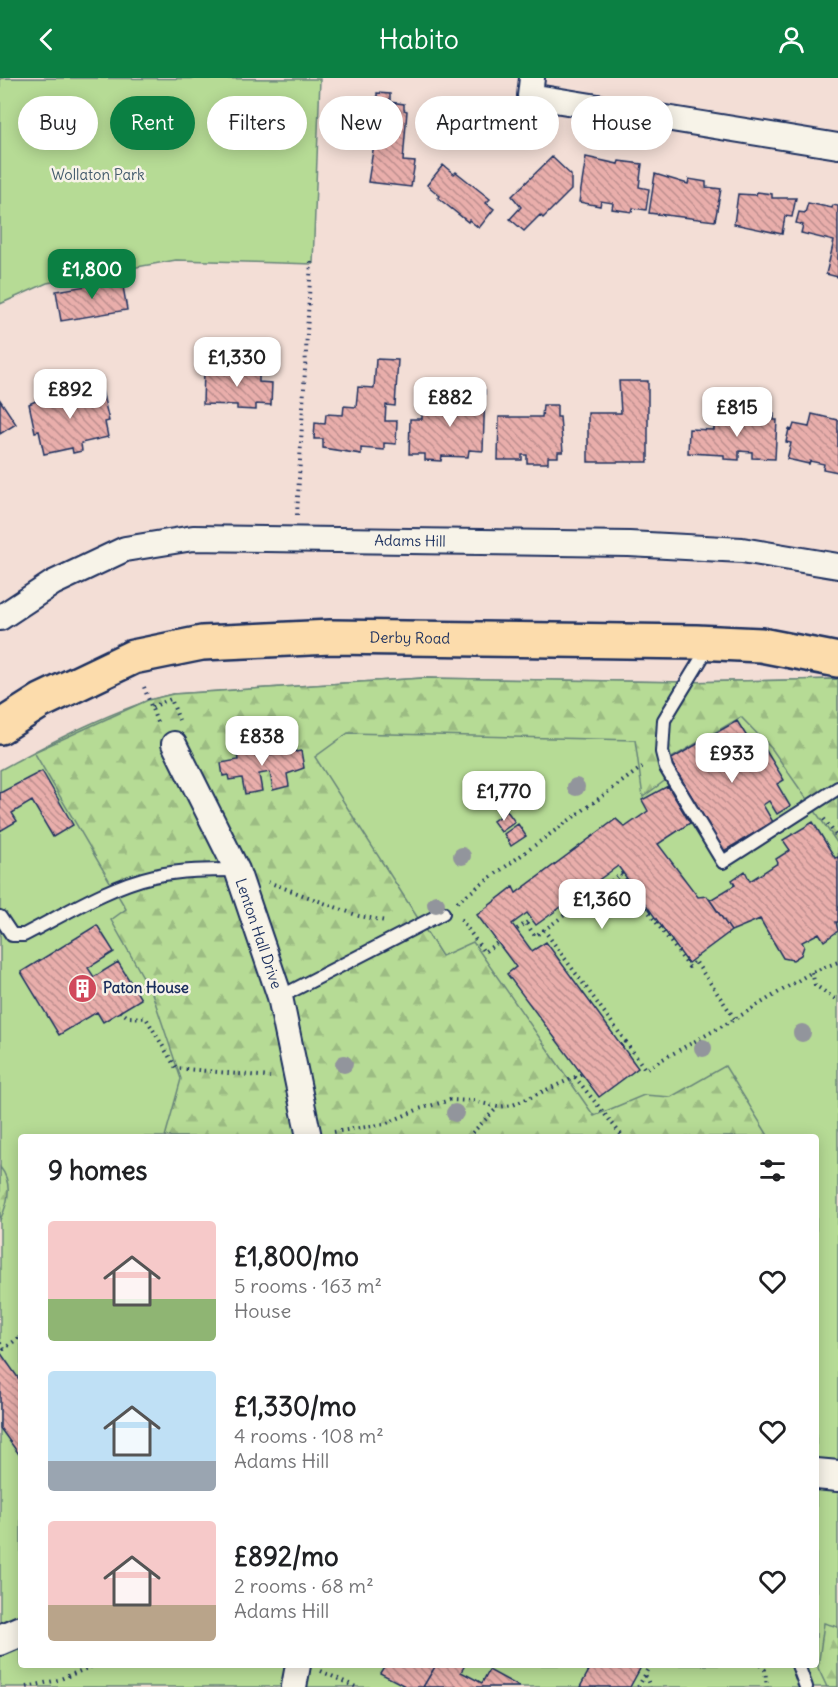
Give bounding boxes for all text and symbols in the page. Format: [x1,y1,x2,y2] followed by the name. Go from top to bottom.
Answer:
[379,22,459,56] text: Habito
[30,23,63,56] icon: back
[775,23,808,56] icon: person
[18,96,98,150] chip: Buy
[110,96,195,150] chip: Rent
[207,96,307,150] chip: Filters
[319,96,403,150] chip: New
[415,96,559,150] chip: Apartment
[571,96,673,150] chip: House
[51,165,145,184] park label: Wollaton Park
[43,249,141,300] pin: £1,800
[62,256,122,281] text: £1,800
[188,337,286,388] pin: £1,330
[208,344,266,369] text: £1,330
[34,369,106,420] pin: £892
[48,376,92,401] text: £892
[414,377,486,428] pin: £882
[428,384,472,409] text: £882
[701,387,773,438] pin: £815
[716,394,758,419] text: £815
[374,530,446,550] street label: Adams Hill
[370,628,450,648] street label: Derby Road
[226,716,298,767] pin: £838
[239,723,285,748] text: £838
[696,733,768,784] pin: £933
[710,740,754,765] text: £933
[455,771,553,822] pin: £1,770
[476,778,532,803] text: £1,770
[232,876,286,991] street label: Lenton Hall Drive
[553,879,651,930] pin: £1,360
[573,886,631,911] text: £1,360
[66,972,98,1004] building icon: Paton House
[103,978,189,997] place label: Paton House
[48,1154,147,1187] text: 9 homes
[756,1154,789,1187] icon: filters
[234,1240,359,1273] text: £1,800/mo
[96,1245,168,1317] icon: home
[756,1265,789,1298] icon: heart
[234,1273,382,1298] text: 5 rooms · 163 m²
[234,1298,291,1323] text: House
[234,1390,356,1423] text: £1,330/mo
[96,1395,168,1467] icon: home
[756,1415,789,1448] icon: heart
[234,1423,384,1448] text: 4 rooms · 108 m²
[234,1448,329,1473] text: Adams Hill
[234,1540,339,1573] text: £892/mo
[96,1545,168,1617] icon: home
[756,1565,789,1598] icon: heart
[234,1573,374,1598] text: 2 rooms · 68 m²
[234,1598,329,1623] text: Adams Hill

